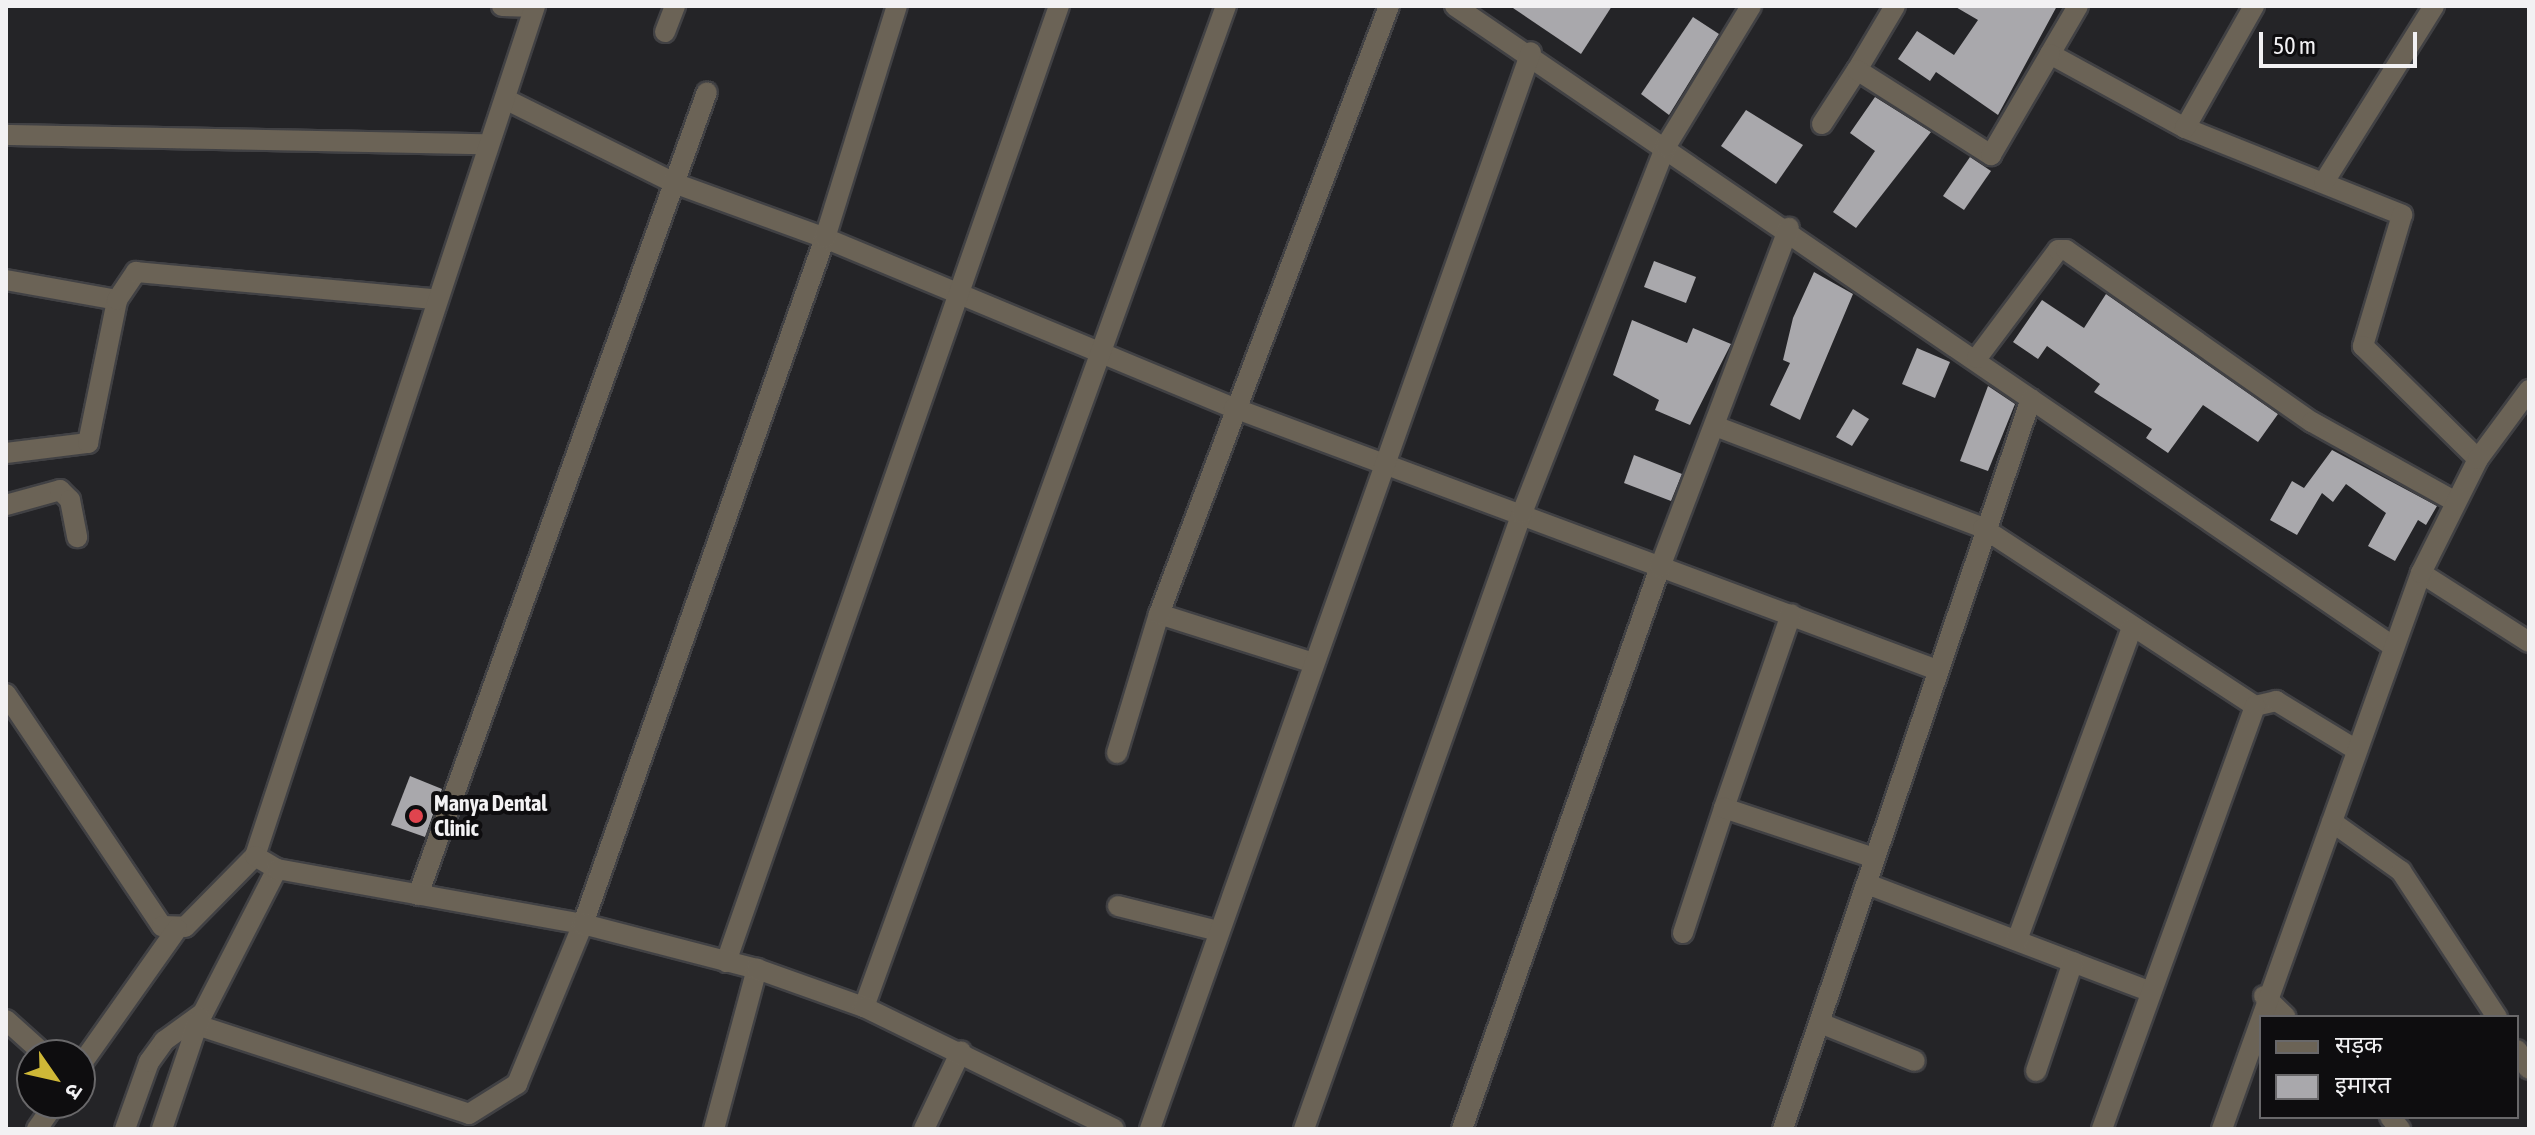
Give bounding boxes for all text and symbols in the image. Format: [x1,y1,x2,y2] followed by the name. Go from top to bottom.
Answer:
[2263,16,2421,66] scale bar
[2273,32,2316,59] text: 50 m
[434,790,547,842] place label: Manya Dental Clinic
[405,805,427,827] marker: Manya Dental Clinic
[2259,1015,2519,1119] legend
[2335,1031,2383,1058] text: सड़क
[16,1039,96,1119] north arrow
[2335,1071,2391,1098] text: इमारत
[60,1079,89,1104] text: उ

